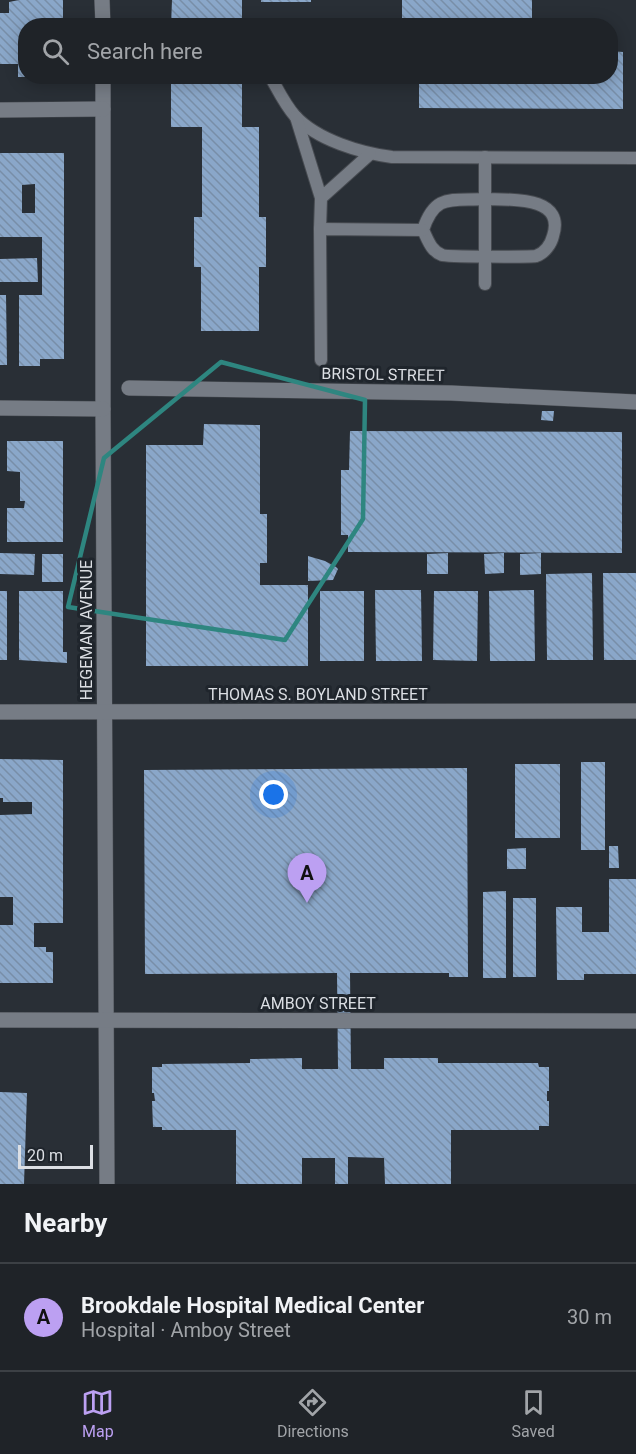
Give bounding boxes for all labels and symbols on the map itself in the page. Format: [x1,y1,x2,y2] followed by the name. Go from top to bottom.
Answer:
[321,364,445,385] street label: BRISTOL STREET
[77,560,96,700] street label: HEGEMAN AVENUE
[208,685,428,704] street label: THOMAS S. BOYLAND STREET
[259,780,288,809] your location
[288,854,326,903] pin: A
[260,994,376,1013] street label: AMBOY STREET
[18,1142,93,1170] scale bar

